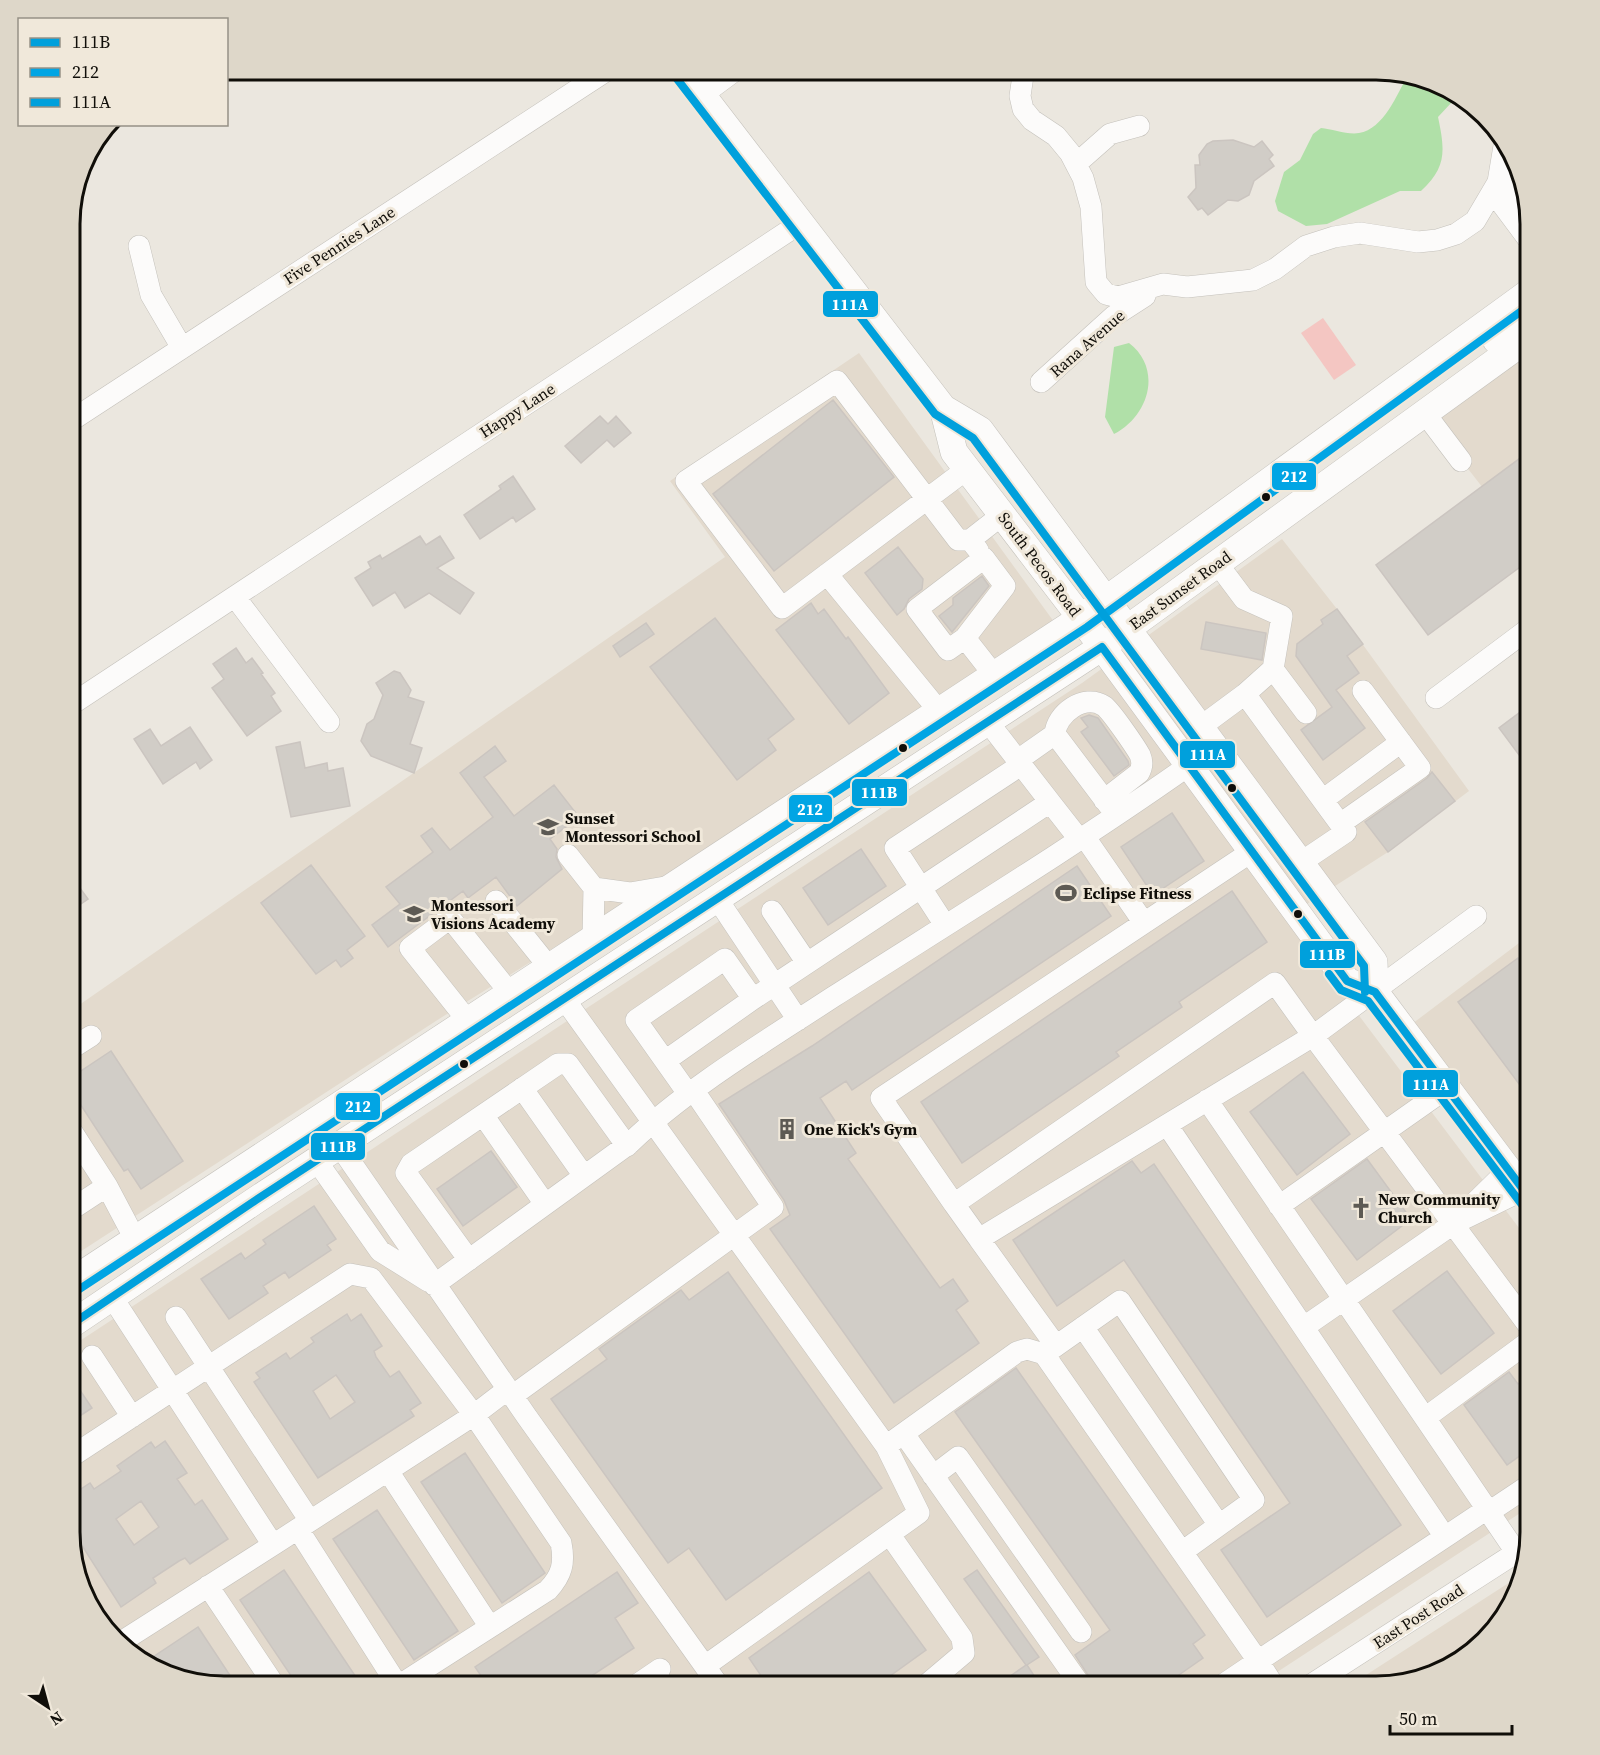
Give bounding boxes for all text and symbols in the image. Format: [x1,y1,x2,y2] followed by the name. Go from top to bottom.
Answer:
[18,18,228,126] legend
[72,29,110,54] text: 111B
[72,59,99,84] text: 212
[72,89,111,114] text: 111A
[279,201,399,289] street label: Five Pennies Lane
[822,290,879,318] line badge: 111A
[832,293,869,315] text: 111A
[1045,304,1129,382] street label: Rana Avenue
[475,377,559,443] street label: Happy Lane
[1271,462,1317,491] line badge: 212
[1281,465,1307,487] text: 212
[1260,491,1272,503] unlabelled marker
[993,507,1087,621] street label: South Pecos Road
[1125,546,1235,634] street label: East Sunset Road
[1179,740,1236,769] line badge: 111A
[897,742,909,754] unlabelled marker
[1190,743,1227,765] text: 111A
[851,778,908,807] line badge: 111B
[861,781,898,803] text: 111B
[1226,782,1238,794] unlabelled marker
[788,794,833,823] line badge: 212
[797,798,823,820] text: 212
[565,807,701,847] place label: Sunset Montessori School
[536,815,560,839] school or university icon: Sunset Montessori School
[1054,881,1078,905] sports icon: Eclipse Fitness
[1083,882,1192,904] place label: Eclipse Fitness
[431,894,556,934] place label: Montessori Visions Academy
[402,902,426,926] school or university icon: Montessori Visions Academy
[1292,908,1304,920] unlabelled marker
[1299,940,1356,969] line badge: 111B
[1309,943,1346,965] text: 111B
[458,1058,470,1070] unlabelled marker
[1402,1069,1459,1098] line badge: 111A
[1413,1073,1450,1095] text: 111A
[335,1092,381,1121] line badge: 212
[345,1095,371,1117] text: 212
[775,1117,799,1141] building icon: One Kick's Gym
[804,1118,918,1140] place label: One Kick's Gym
[310,1132,366,1161] line badge: 111B
[320,1135,357,1157] text: 111B
[1378,1188,1501,1228] place label: New Community Church
[1349,1196,1373,1220] church icon: New Community Church
[1369,1579,1467,1653] street label: East Post Road
[18,1677,78,1737] north arrow
[1390,1698,1512,1736] scale bar
[1399,1706,1437,1731] text: 50 m
[45,1707,68,1732] text: N

